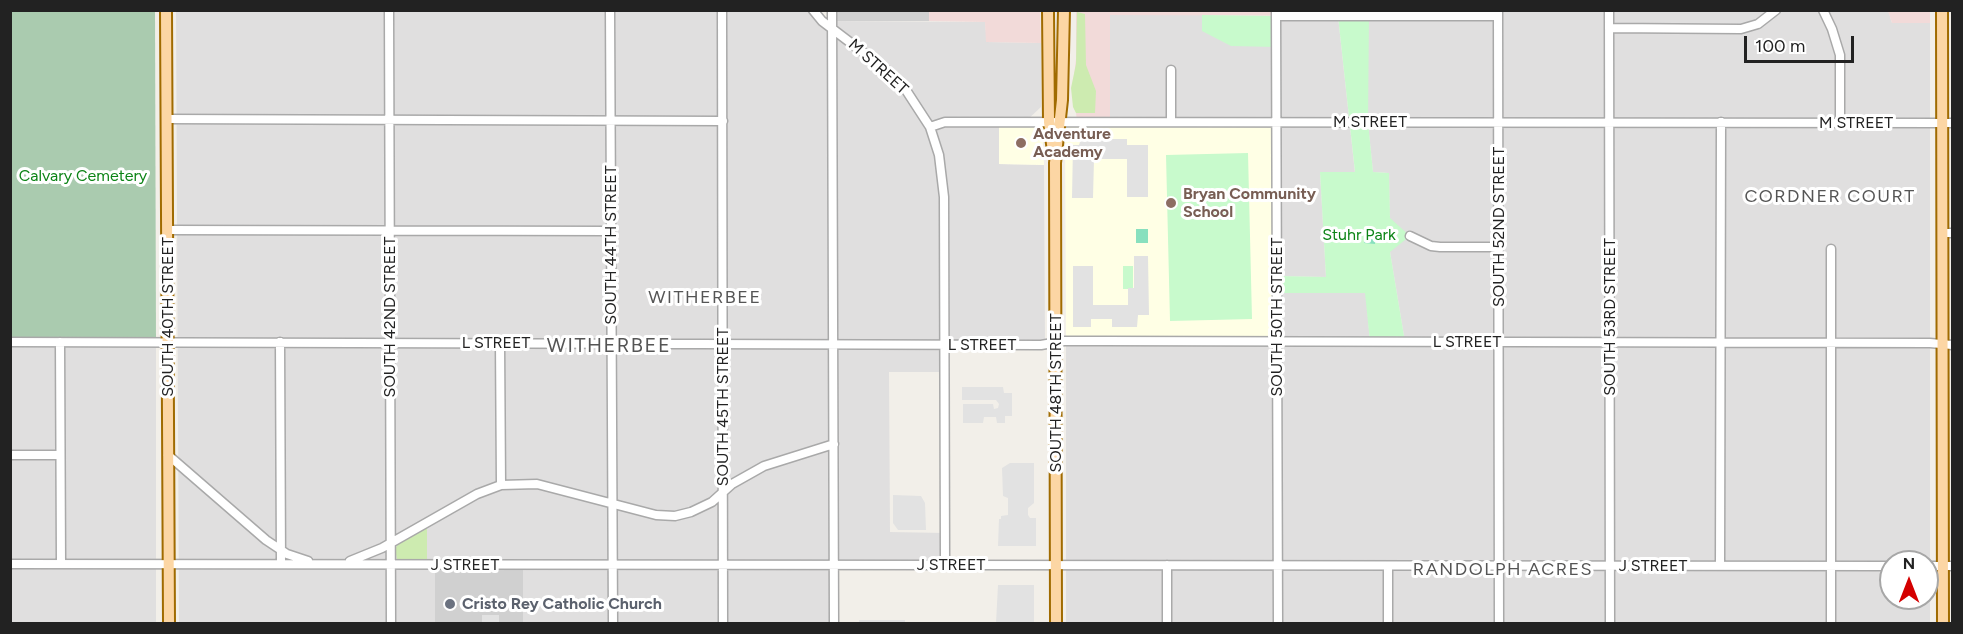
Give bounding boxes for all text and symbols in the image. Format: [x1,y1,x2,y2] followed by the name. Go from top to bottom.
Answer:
[1747,24,1856,62] scale bar
[844,35,912,99] street label: M STREET
[1755,35,1805,57] text: 100 m
[1333,112,1407,132] street label: M STREET
[1819,113,1893,133] street label: M STREET
[1033,124,1111,162] place label: Adventure Academy
[1014,136,1028,150] marker: Adventure Academy
[1489,147,1509,307] street label: SOUTH 52ND STREET
[601,165,621,325] street label: SOUTH 44TH STREET
[19,166,147,186] park label: Calvary Cemetery
[1183,184,1316,222] place label: Bryan Community School
[1744,186,1916,208] district label: CORDNER COURT
[1164,196,1178,210] marker: Bryan Community School
[1322,225,1396,245] park label: Stuhr Park
[158,237,178,397] street label: SOUTH 40TH STREET
[380,237,400,397] street label: SOUTH 42ND STREET
[1267,238,1287,396] street label: SOUTH 50TH STREET
[1600,238,1620,396] street label: SOUTH 53RD STREET
[648,287,762,309] district label: WITHERBEE
[1046,313,1066,473] street label: SOUTH 48TH STREET
[713,328,733,486] street label: SOUTH 45TH STREET
[1433,332,1501,352] street label: L STREET
[462,333,530,353] street label: L STREET
[547,334,671,358] district label: WITHERBEE
[948,335,1016,355] street label: L STREET
[1879,550,1939,610] north arrow
[1903,554,1915,573] text: N
[431,555,499,575] street label: J STREET
[917,555,985,575] street label: J STREET
[1619,556,1687,576] street label: J STREET
[1413,559,1593,581] district label: RANDOLPH ACRES
[462,594,662,614] place label: Cristo Rey Catholic Church
[443,597,457,611] marker: Cristo Rey Catholic Church

